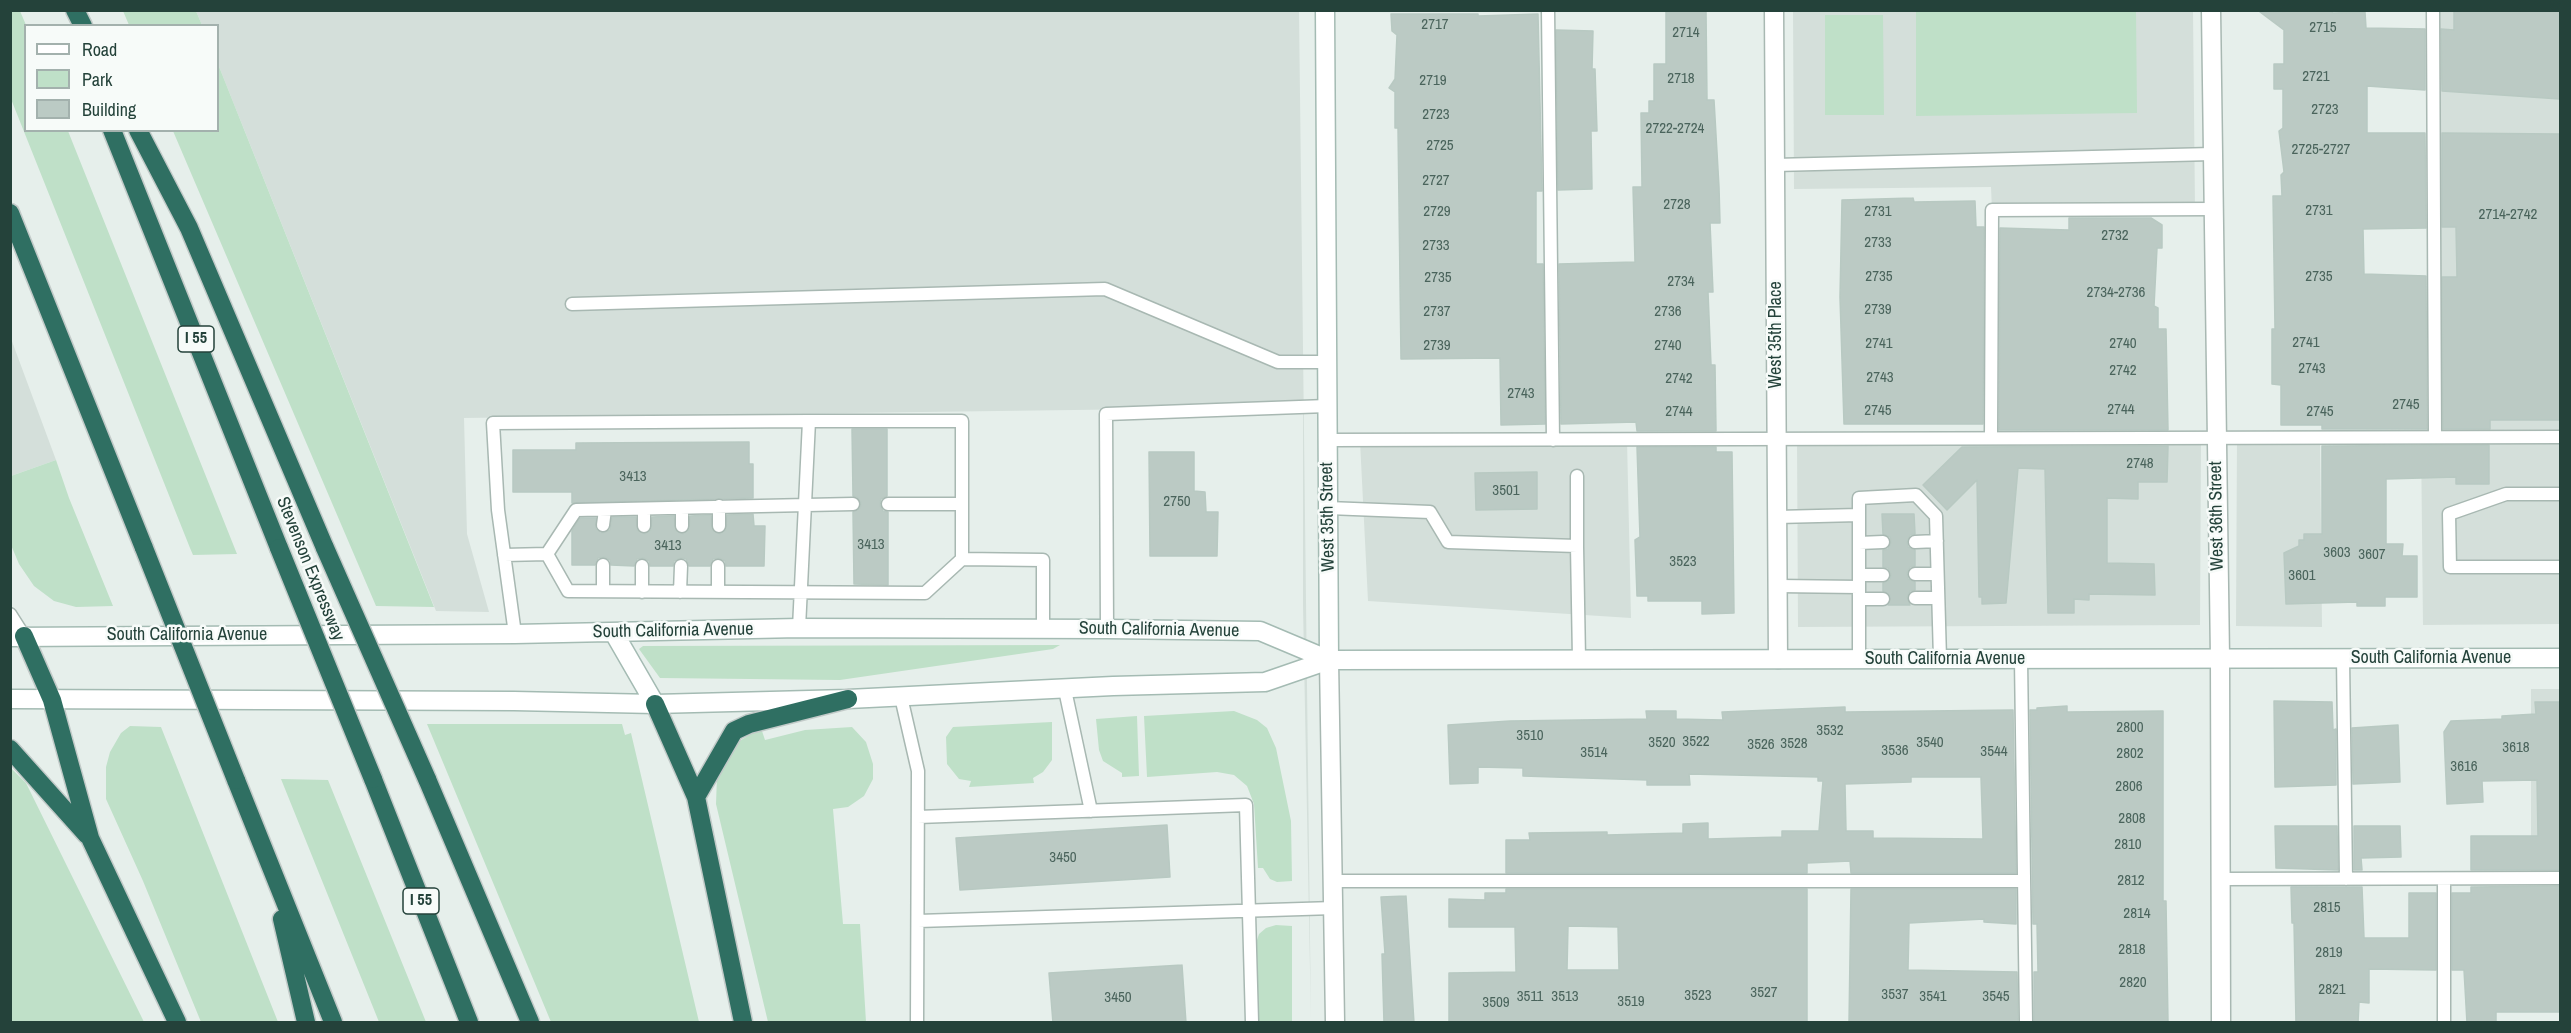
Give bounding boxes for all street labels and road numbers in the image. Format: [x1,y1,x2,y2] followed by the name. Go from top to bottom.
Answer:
[1765,281,1787,389] street label: West 35th Place
[178,326,214,352] road number: I 55
[2205,461,2229,571] street label: West 36th Street
[1316,462,1340,572] street label: West 35th Street
[271,494,349,644] street label: Stevenson Expressway
[1079,618,1239,642] street label: South California Avenue
[593,619,753,643] street label: South California Avenue
[107,624,267,646] street label: South California Avenue
[2351,647,2511,669] street label: South California Avenue
[1865,648,2025,670] street label: South California Avenue
[403,888,439,914] road number: I 55

